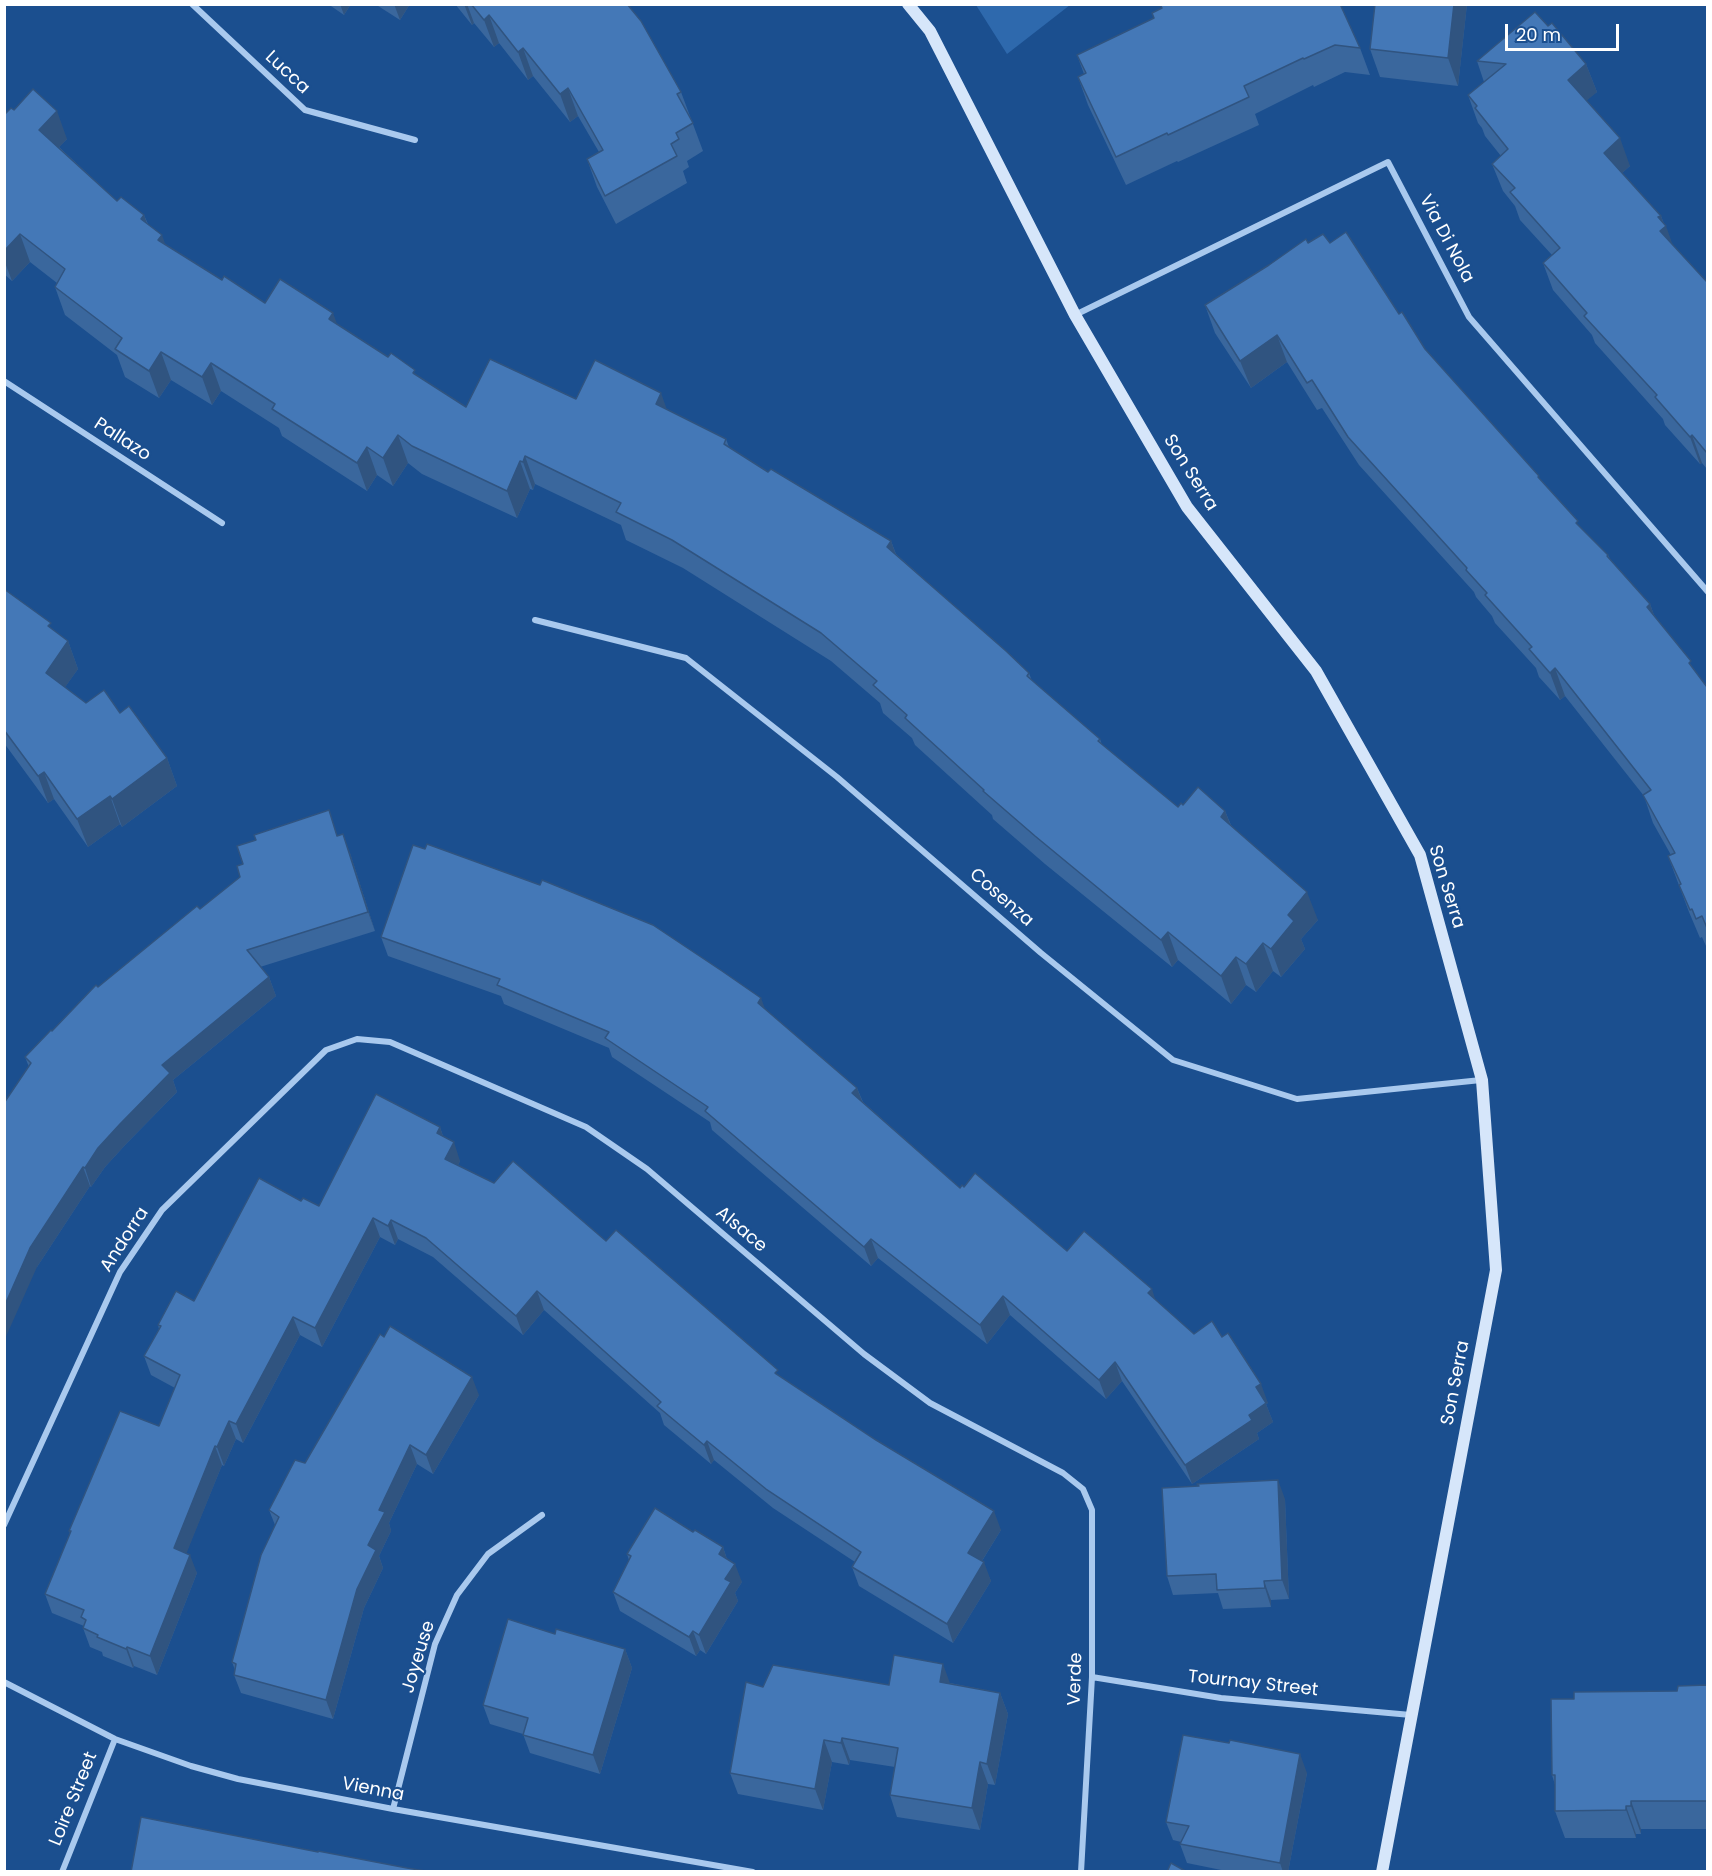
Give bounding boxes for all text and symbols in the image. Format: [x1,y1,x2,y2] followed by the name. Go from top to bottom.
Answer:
[1508,12,1622,50] scale bar
[1516,22,1561,47] text: 20 m
[260,47,314,99] street label: Lucca
[1414,191,1478,287] street label: Via Di Nola
[90,414,154,466] street label: Pallazo
[1158,431,1222,515] street label: Son Serra
[1423,843,1469,931] street label: Son Serra
[965,864,1037,932] street label: Cosenza
[711,1202,771,1258] street label: Alsace
[96,1204,154,1276] street label: Andorra
[1437,1339,1475,1427] street label: Son Serra
[398,1618,440,1696] street label: Joyeuse
[1064,1652,1088,1706] street label: Verde
[1187,1666,1319,1702] street label: Tournay Street
[45,1749,103,1849] street label: Loire Street
[340,1773,406,1807] street label: Vienna

